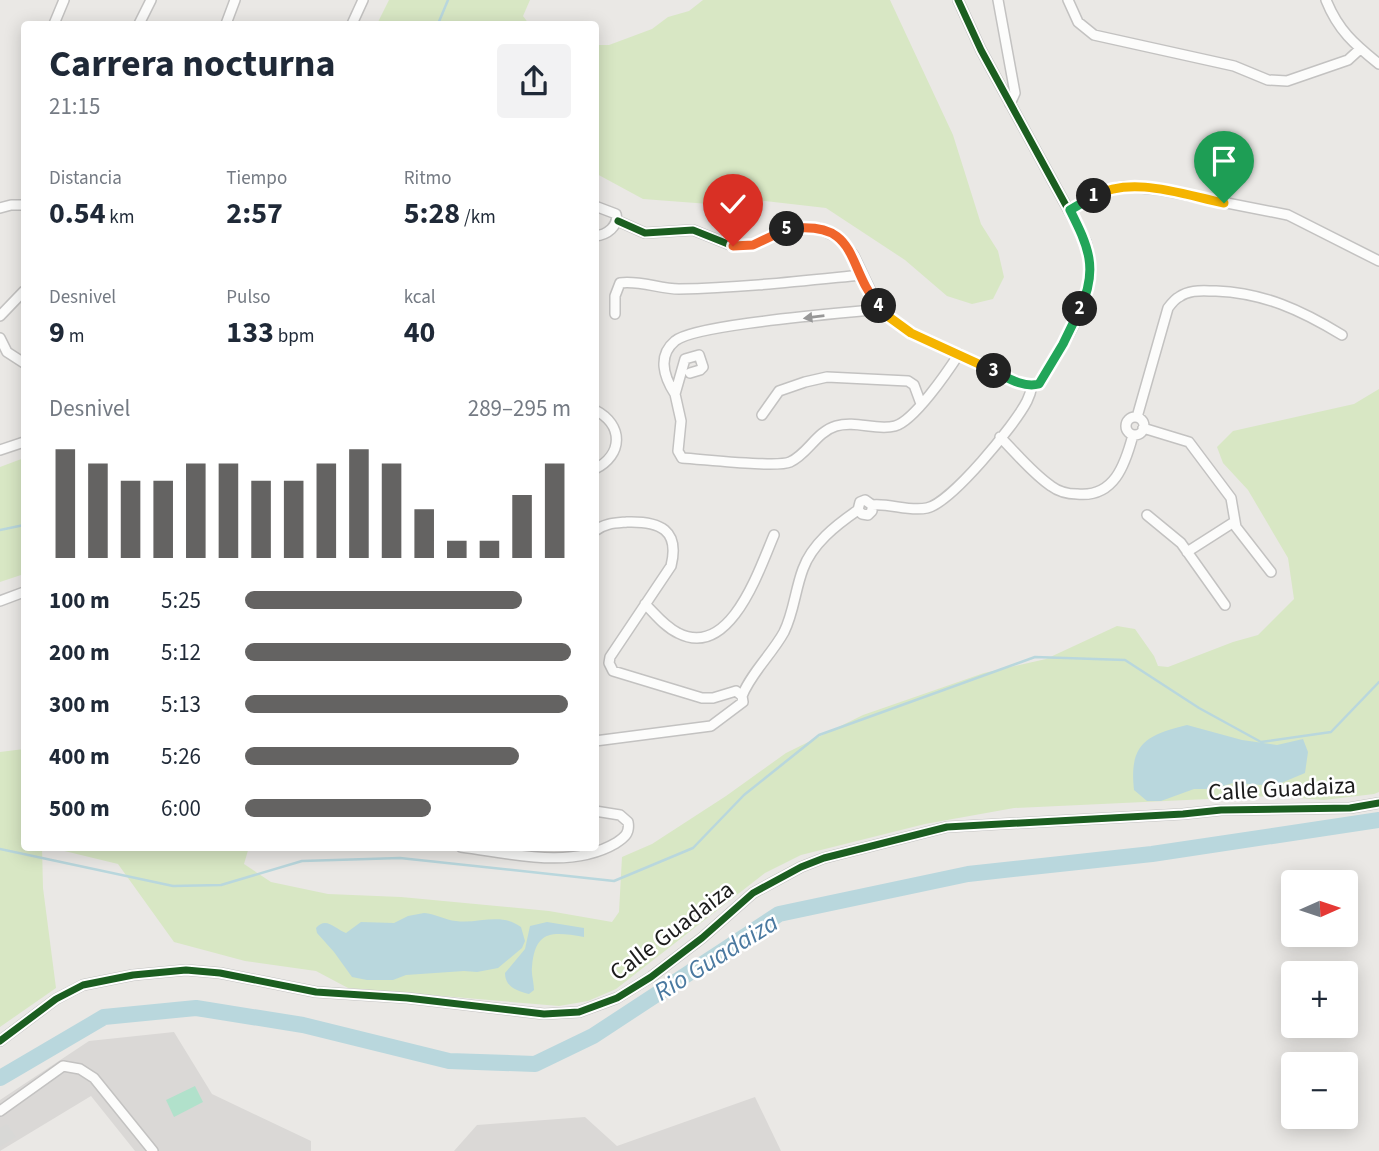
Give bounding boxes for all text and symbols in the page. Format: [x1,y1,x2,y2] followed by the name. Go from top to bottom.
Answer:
[49,37,336,91] text: Carrera nocturna
[497,44,571,118] button: share
[49,90,100,123] text: 21:15
[1194,131,1254,203] pin
[1205,142,1243,180] icon: arrive
[49,165,122,192] text: Distancia
[226,165,287,192] text: Tiempo
[404,165,452,192] text: Ritmo
[703,174,763,246] pin
[1076,178,1112,214] pin: 1
[1088,182,1099,209] text: 1
[714,185,752,223] icon: check
[49,192,106,235] text: 0.54
[226,192,283,235] text: 2:57
[404,192,460,235] text: 5:28
[106,204,135,231] text: km
[460,204,496,231] text: /km
[770,212,804,246] pin: 5
[781,215,792,242] text: 5
[49,284,116,311] text: Desnivel
[226,284,271,311] text: Pulso
[404,284,436,311] text: kcal
[862,288,896,324] pin: 4
[873,292,884,319] text: 4
[1062,292,1098,326] pin: 2
[1074,295,1085,322] text: 2
[49,311,65,354] text: 9
[226,311,274,354] text: 133
[404,311,435,354] text: 40
[803,311,825,322] one-way arrow
[65,323,84,350] text: m
[274,323,314,350] text: bpm
[976,354,1012,388] pin: 3
[988,357,999,384] text: 3
[49,392,130,425] text: Desnivel
[468,392,571,425] text: 289–295 m
[49,584,110,617] text: 100 m
[161,584,201,617] text: 5:25
[49,636,110,669] text: 200 m
[161,636,201,669] text: 5:12
[49,688,110,721] text: 300 m
[161,688,201,721] text: 5:13
[49,740,110,773] text: 400 m
[161,740,201,773] text: 5:26
[1207,768,1357,810] street label: Calle Guadaiza
[49,792,110,825] text: 500 m
[161,792,201,825] text: 6:00
[1281,870,1358,947] north arrow
[1281,870,1358,1129] map controls
[602,873,742,989] street label: Calle Guadaiza
[647,904,785,1010] water label: Rio Guadaiza
[1281,961,1358,1038] button: +
[1281,1052,1358,1129] button: −

